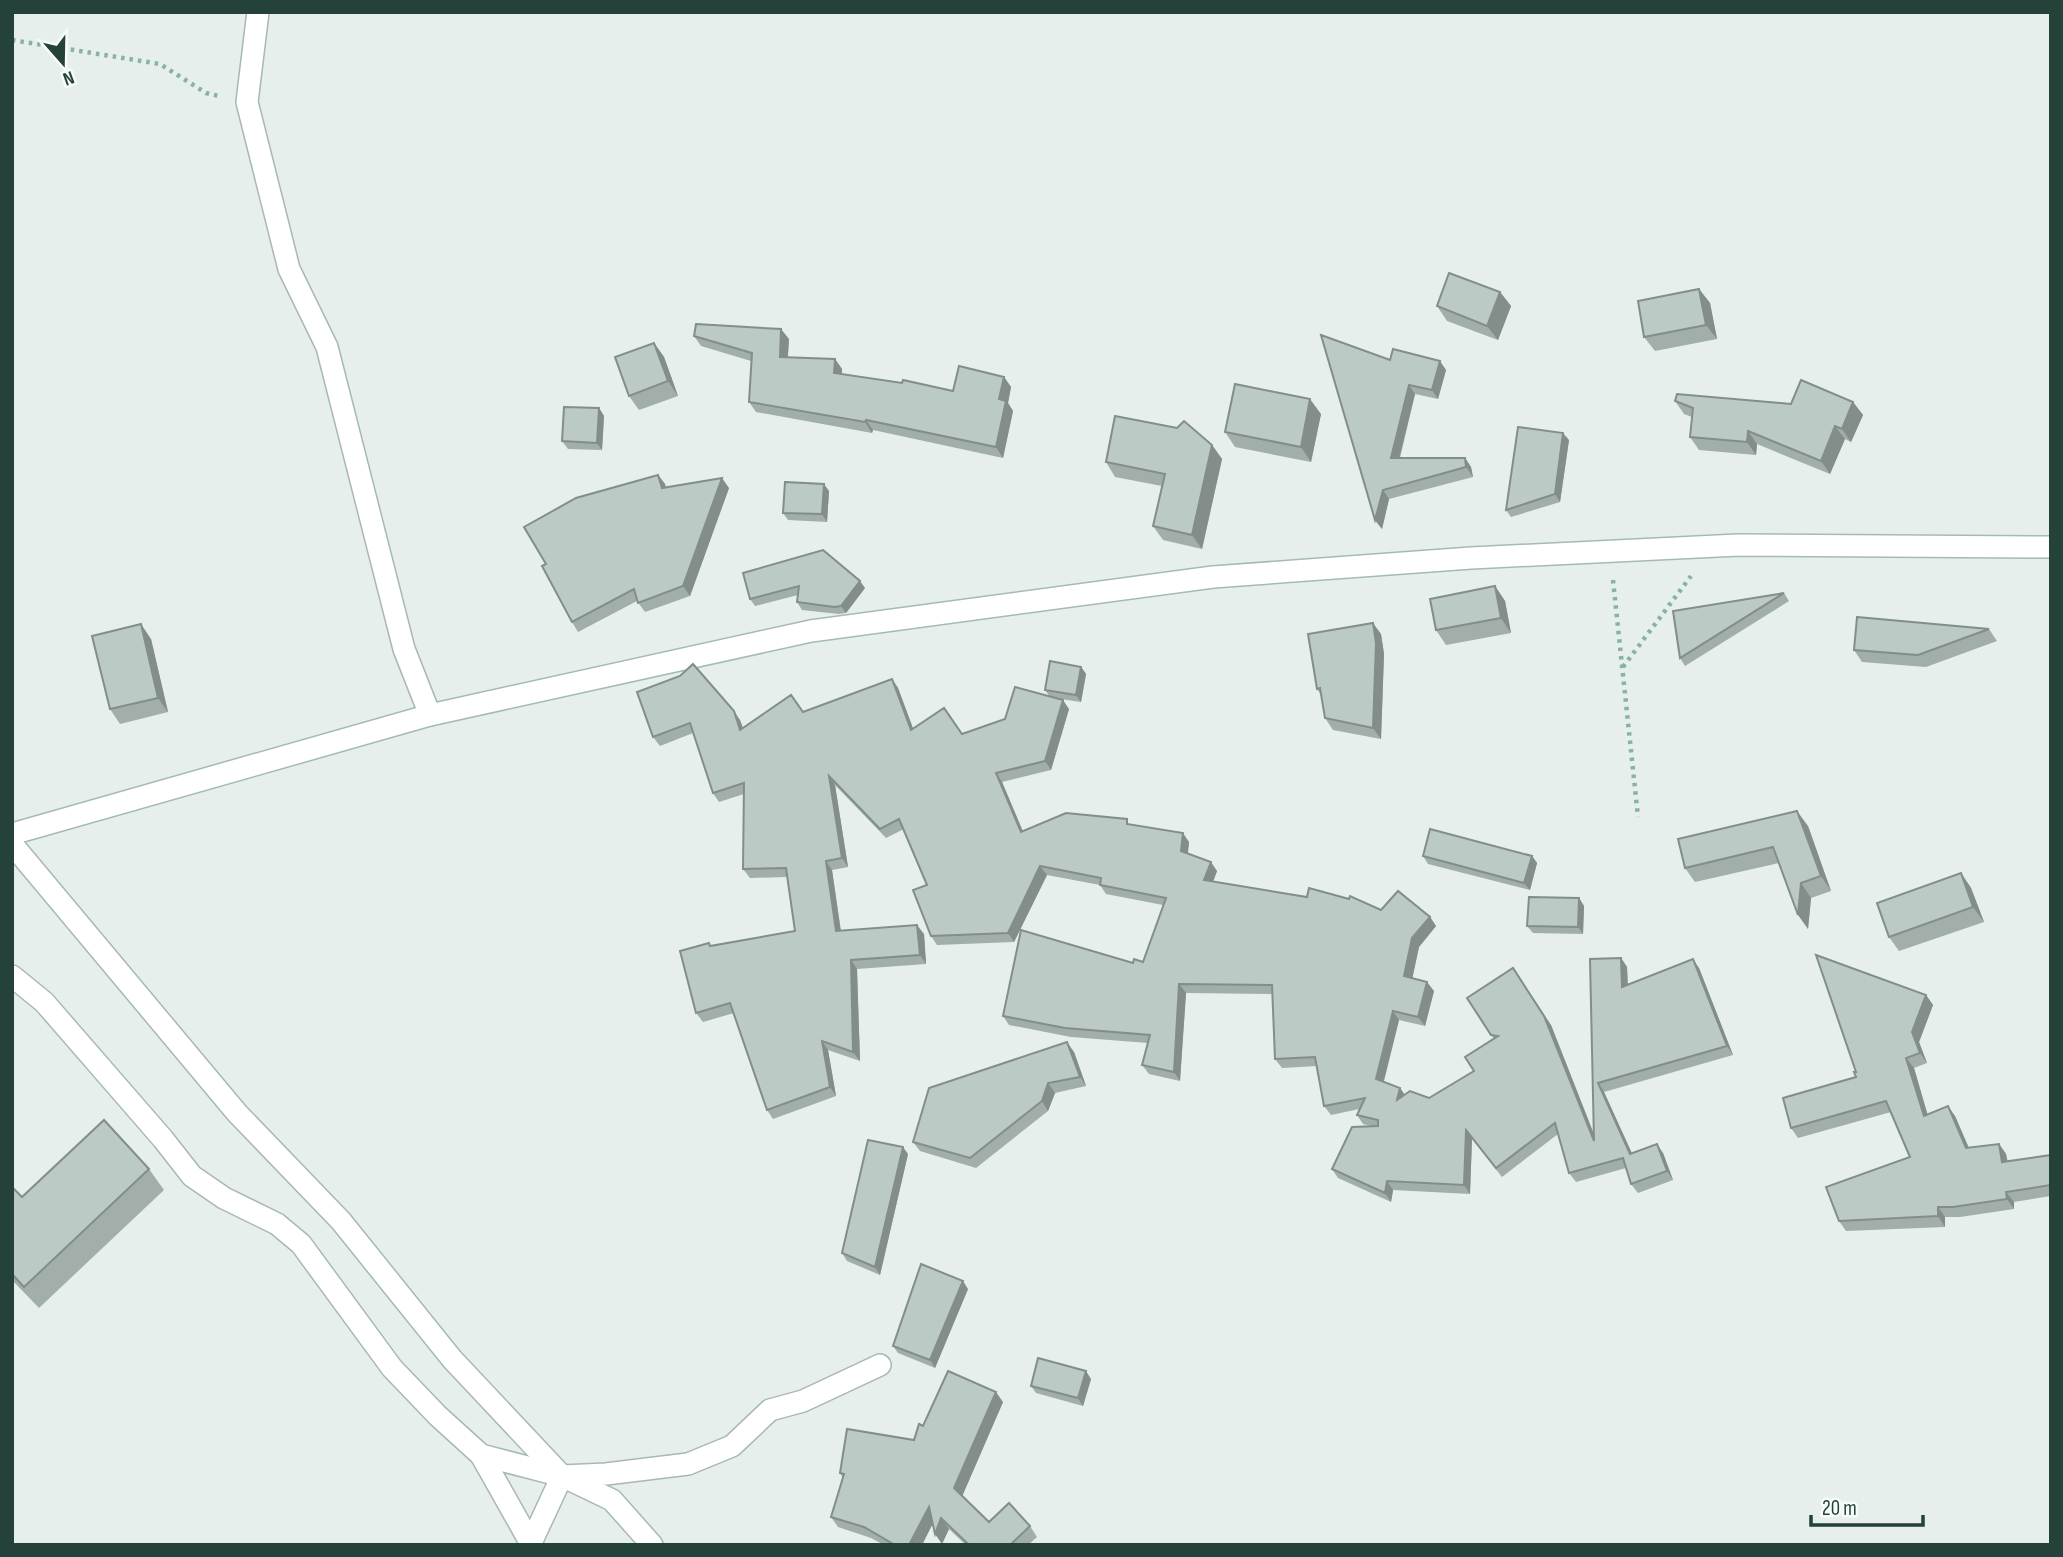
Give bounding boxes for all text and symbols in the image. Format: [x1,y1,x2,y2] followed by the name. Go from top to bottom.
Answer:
[28,28,98,98] north arrow
[60,65,77,90] text: N
[1811,1484,1923,1528] scale bar
[1822,1496,1857,1521] text: 20 m

